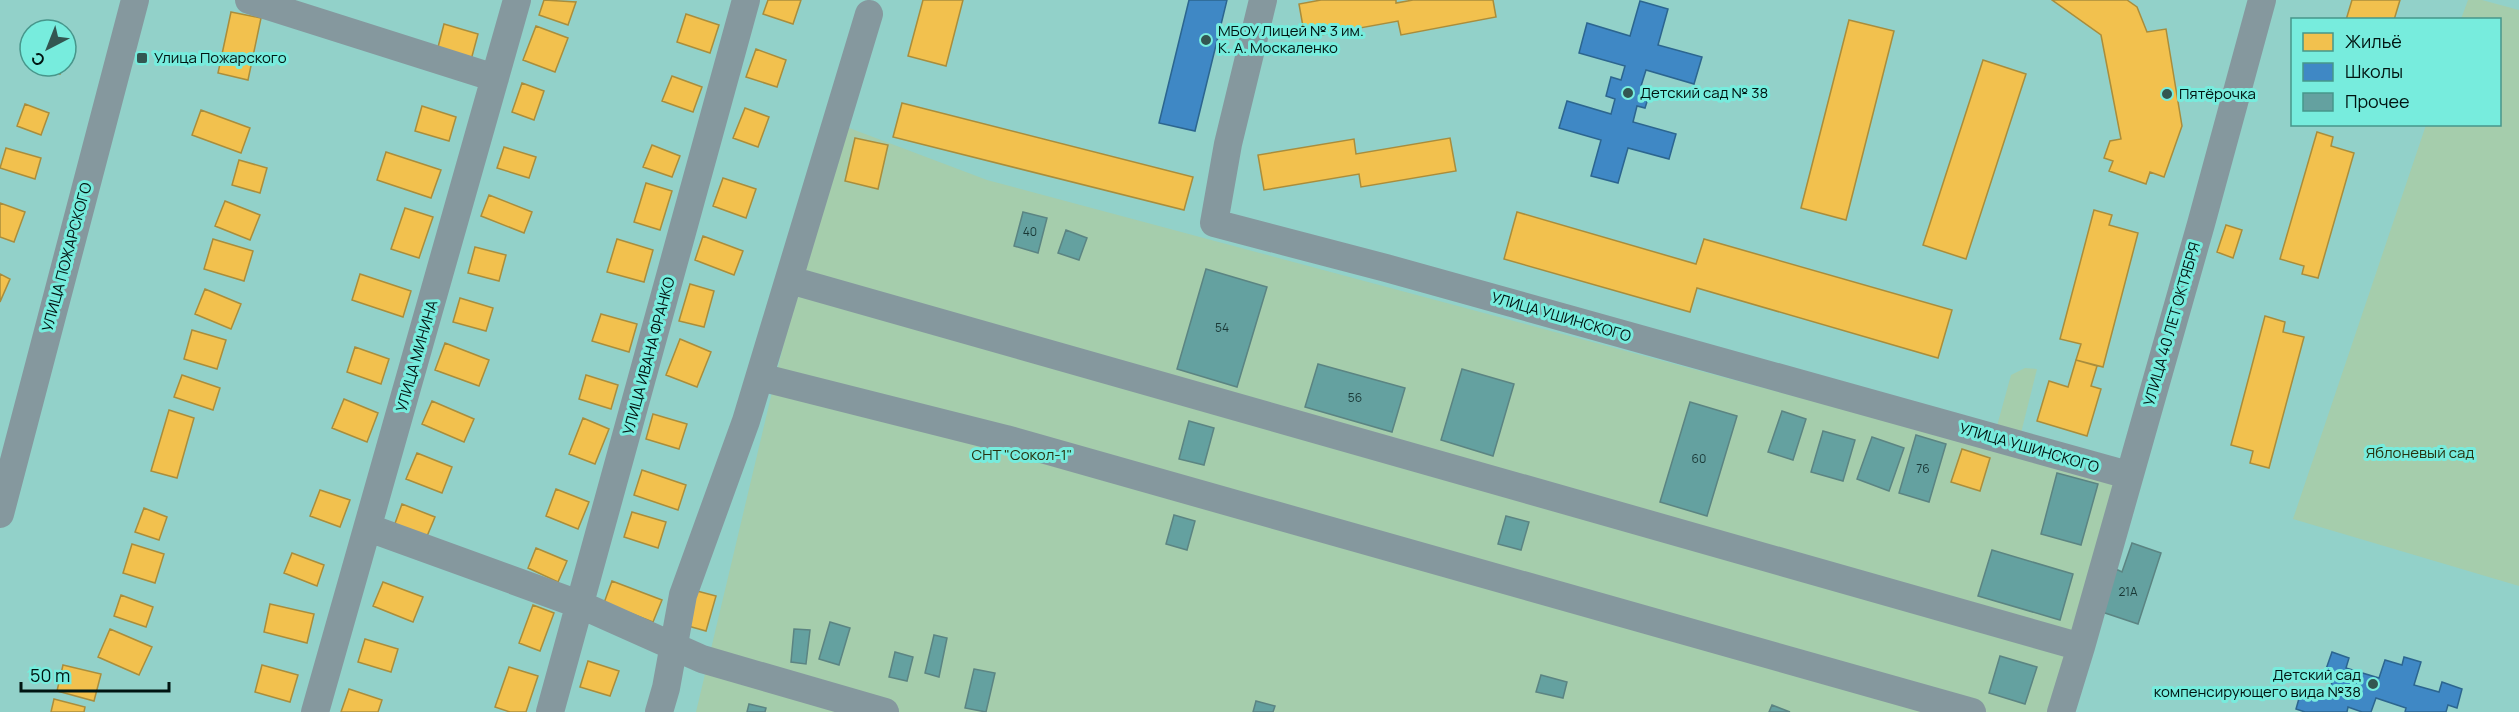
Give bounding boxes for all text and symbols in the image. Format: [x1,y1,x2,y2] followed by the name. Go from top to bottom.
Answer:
[18,18,78,78] north arrow
[2291,18,2501,126] legend
[1218,20,1364,58] place label: МБОУ Лицей № 3 им. К. А. Москаленко
[2345,29,2402,53] text: Жильё
[1199,33,1213,47] marker: МБОУ Лицей № 3 им. К. А. Москаленко
[26,47,50,71] text: С
[154,47,287,68] place label: Улица Пожарского
[135,51,149,65] marker: Улица Пожарского
[2345,59,2403,83] text: Школы
[1640,82,1768,103] place label: Детский сад № 38
[2179,83,2256,104] place label: Пятёрочка
[1621,86,1635,100] marker: Детский сад № 38
[2160,87,2174,101] marker: Пятёрочка
[2345,89,2410,113] text: Прочее
[37,180,97,334] street label: УЛИЦА ПОЖАРСКОГО
[1023,223,1037,240] house number: 40
[2138,239,2205,408] street label: УЛИЦА 40 ЛЕТ ОКТЯБРЯ
[617,275,680,437] street label: УЛИЦА ИВАНА ФРАНКО
[1489,287,1634,347] street label: УЛИЦА УШИНСКОГО
[391,297,443,414] street label: УЛИЦА МИНИНА
[1215,319,1229,336] house number: 54
[1348,389,1362,406] house number: 56
[1957,418,2102,478] street label: УЛИЦА УШИНСКОГО
[2366,442,2474,463] park label: Яблоневый сад
[972,444,1072,465] park label: СНТ "Сокол-1"
[1692,450,1706,467] house number: 60
[1916,460,1930,477] house number: 76
[2118,583,2138,600] house number: 21А
[21,655,170,693] scale bar
[30,663,70,687] text: 50 m
[2154,664,2361,702] place label: Детский сад компенсирующего вида №38
[2366,677,2380,691] marker: Детский сад компенсирующего вида №38

